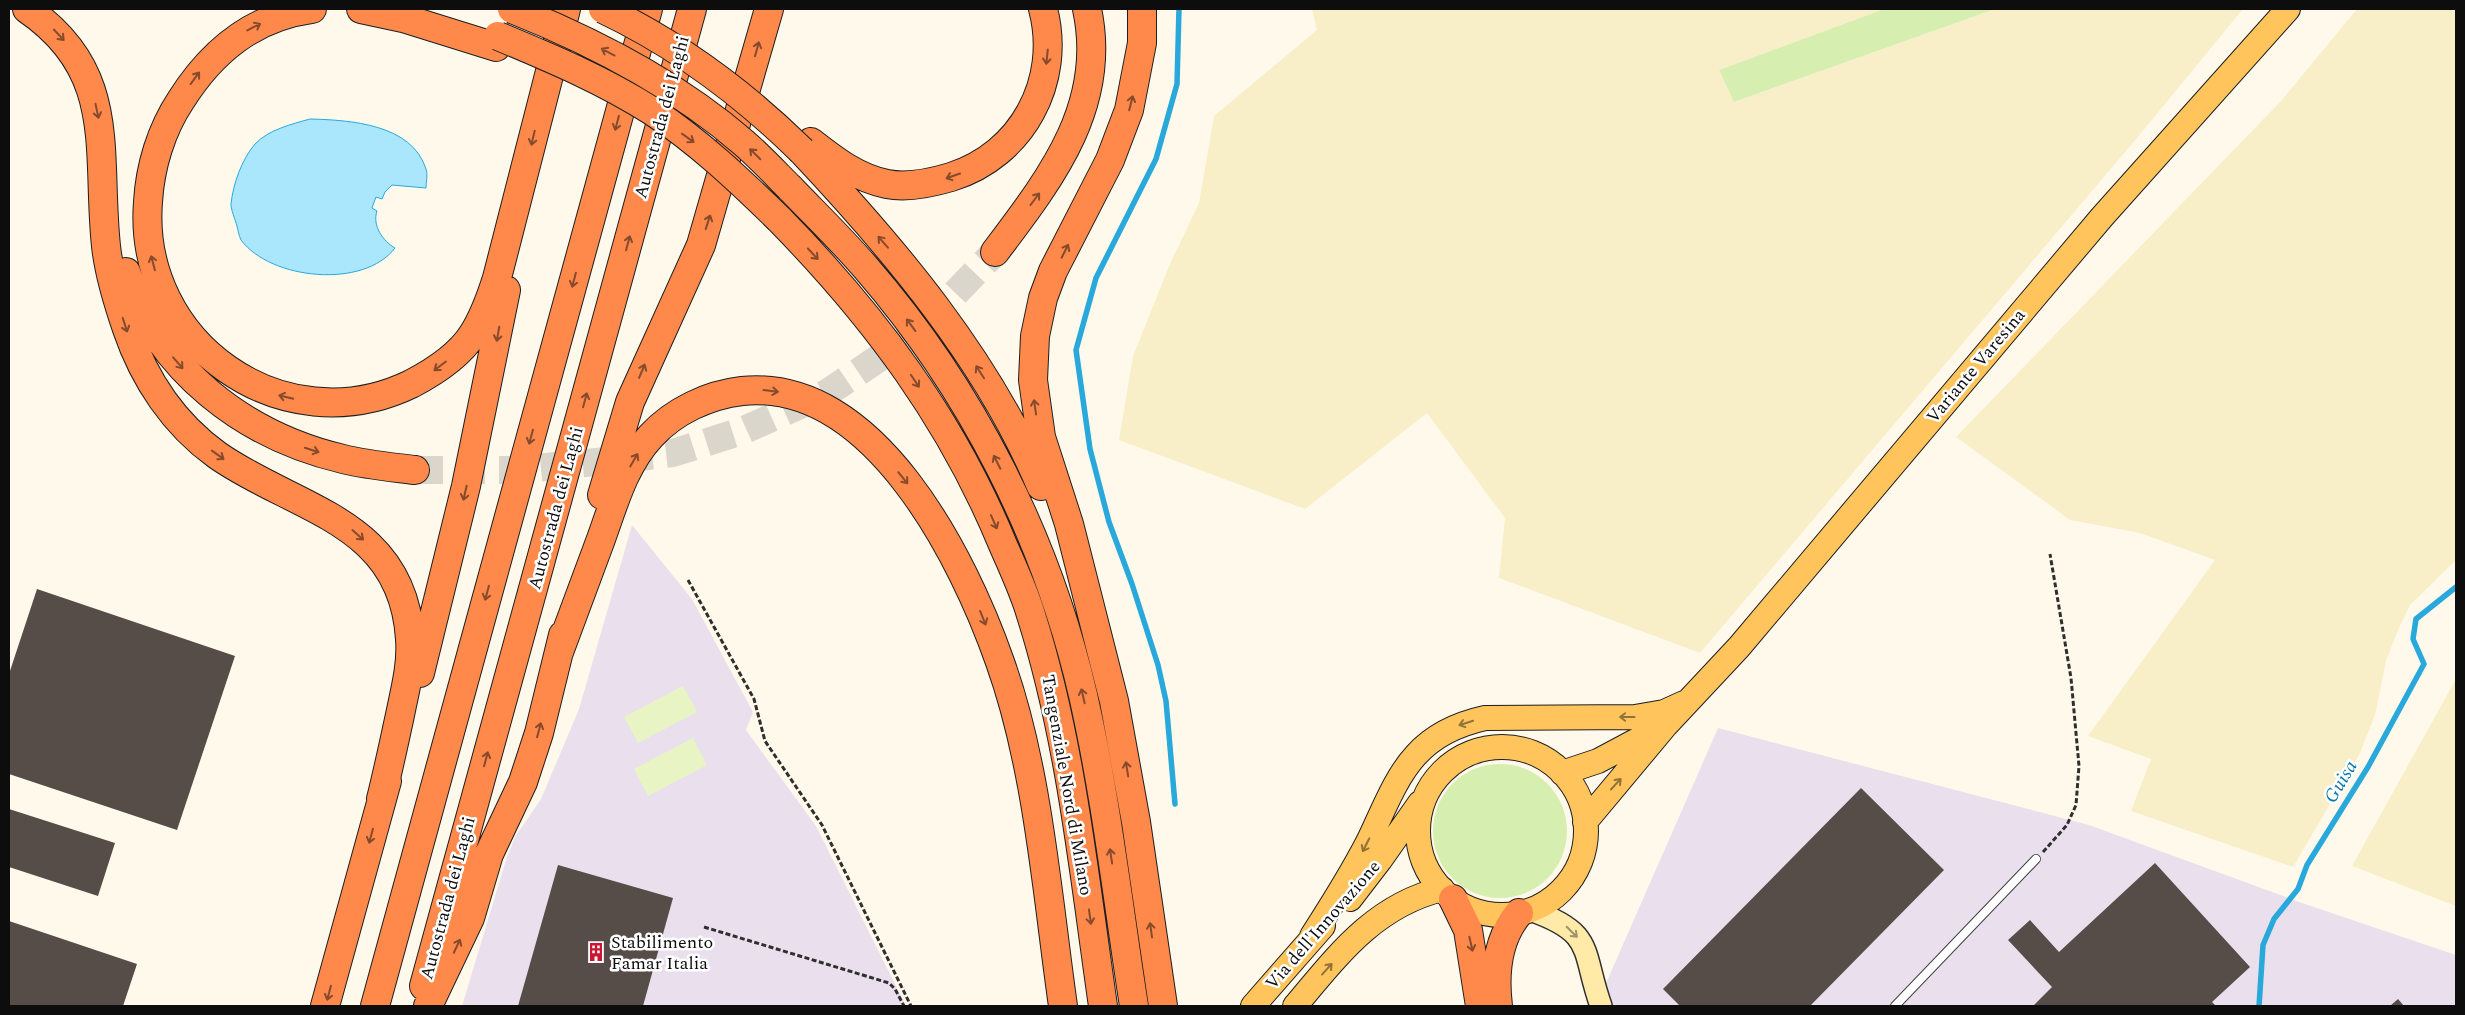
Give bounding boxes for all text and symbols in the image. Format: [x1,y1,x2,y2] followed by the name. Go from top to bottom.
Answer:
[246,22,261,31] one-way arrow
[53,29,65,41] one-way arrow
[627,33,697,201] street label: Autostrada dei Laghi
[753,42,762,58] one-way arrow
[601,47,616,56] one-way arrow
[1042,49,1052,65] one-way arrow
[190,72,201,85] one-way arrow
[1126,96,1136,112] one-way arrow
[92,103,102,119] one-way arrow
[611,115,621,131] one-way arrow
[528,130,537,146] one-way arrow
[681,132,694,143] one-way arrow
[749,148,762,160] one-way arrow
[945,172,961,182] one-way arrow
[1029,193,1040,206] one-way arrow
[704,215,713,231] one-way arrow
[624,236,633,252] one-way arrow
[877,236,888,249] one-way arrow
[1061,244,1070,259] one-way arrow
[807,248,819,261] one-way arrow
[148,256,157,272] one-way arrow
[568,272,578,288] one-way arrow
[1920,303,2032,429] street label: Variante Varesina
[121,316,131,332] one-way arrow
[906,318,916,332] one-way arrow
[492,326,502,342] one-way arrow
[172,356,183,369] one-way arrow
[434,361,447,372] one-way arrow
[638,364,648,379] one-way arrow
[975,366,985,380] one-way arrow
[910,373,920,387] one-way arrow
[762,386,778,396] one-way arrow
[278,392,294,401] one-way arrow
[581,392,590,408] one-way arrow
[1030,400,1040,416] one-way arrow
[521,424,591,592] street label: Autostrada dei Laghi
[525,428,535,444] one-way arrow
[304,446,319,455] one-way arrow
[211,450,225,460] one-way arrow
[629,454,639,468] one-way arrow
[992,455,1001,470] one-way arrow
[897,471,908,484] one-way arrow
[459,485,469,501] one-way arrow
[989,514,999,529] one-way arrow
[352,529,365,541] one-way arrow
[482,585,492,601] one-way arrow
[980,611,989,626] one-way arrow
[1034,672,1100,898] street label: Tangenziale Nord di Milano
[1077,689,1087,705] one-way arrow
[1620,712,1636,722] one-way arrow
[1458,719,1474,729] one-way arrow
[535,722,545,738] one-way arrow
[482,751,492,767] one-way arrow
[2317,755,2365,809] water label: Guisa
[1122,761,1132,777] one-way arrow
[1610,778,1622,790] one-way arrow
[413,814,483,982] street label: Autostrada dei Laghi
[366,827,376,843] one-way arrow
[1361,837,1370,852] one-way arrow
[1105,849,1115,865] one-way arrow
[1259,854,1387,996] street label: Via dell'Innovazione
[1085,908,1095,924] one-way arrow
[1146,922,1156,938] one-way arrow
[1566,926,1578,938] one-way arrow
[611,929,713,977] place label: Stabilimento Famar Italia
[1467,936,1476,952] one-way arrow
[452,939,462,954] one-way arrow
[585,941,607,963] building icon: Stabilimento Famar Italia
[1321,963,1333,976] one-way arrow
[323,984,333,1000] one-way arrow

